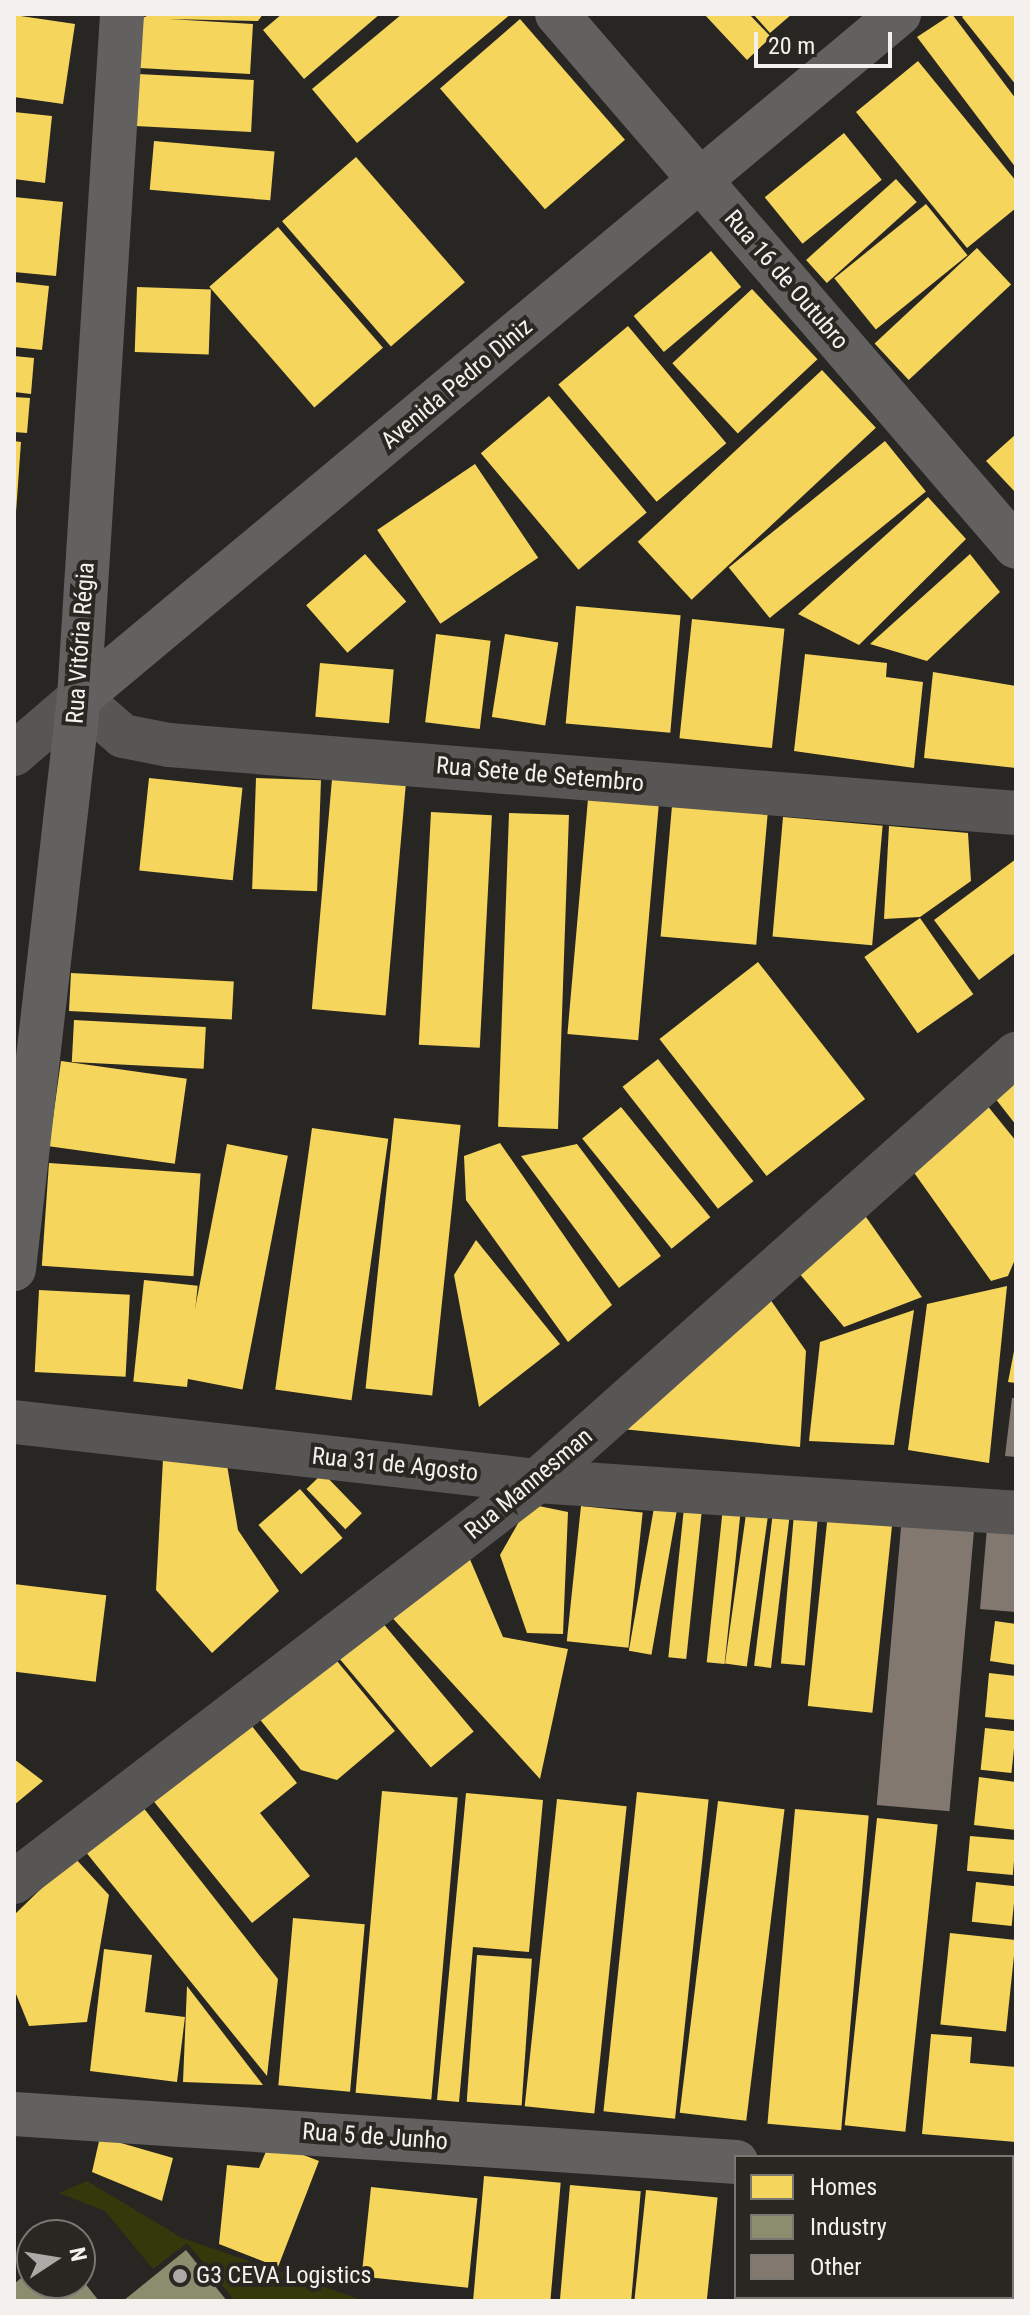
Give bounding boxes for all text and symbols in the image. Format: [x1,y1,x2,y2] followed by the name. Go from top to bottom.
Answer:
[758,16,896,66] scale bar
[768,32,815,60] text: 20 m
[718,205,854,355] street label: Rua 16 de Outubro
[376,312,538,456] street label: Avenida Pedro Diniz
[61,561,101,725] street label: Rua Vitória Régia
[435,752,645,798] street label: Rua Sete de Setembro
[459,1422,599,1546] street label: Rua Mannesman
[311,1442,479,1488] street label: Rua 31 de Agosto
[301,2118,449,2156] street label: Rua 5 de Junho
[734,2155,1014,2299] legend
[810,2173,877,2201] text: Homes
[810,2213,887,2241] text: Industry
[16,2219,96,2299] north arrow
[64,2245,92,2264] text: N
[810,2253,862,2281] text: Other
[196,2262,371,2290] place label: G3 CEVA Logistics
[171,2267,189,2285] marker: G3 CEVA Logistics

